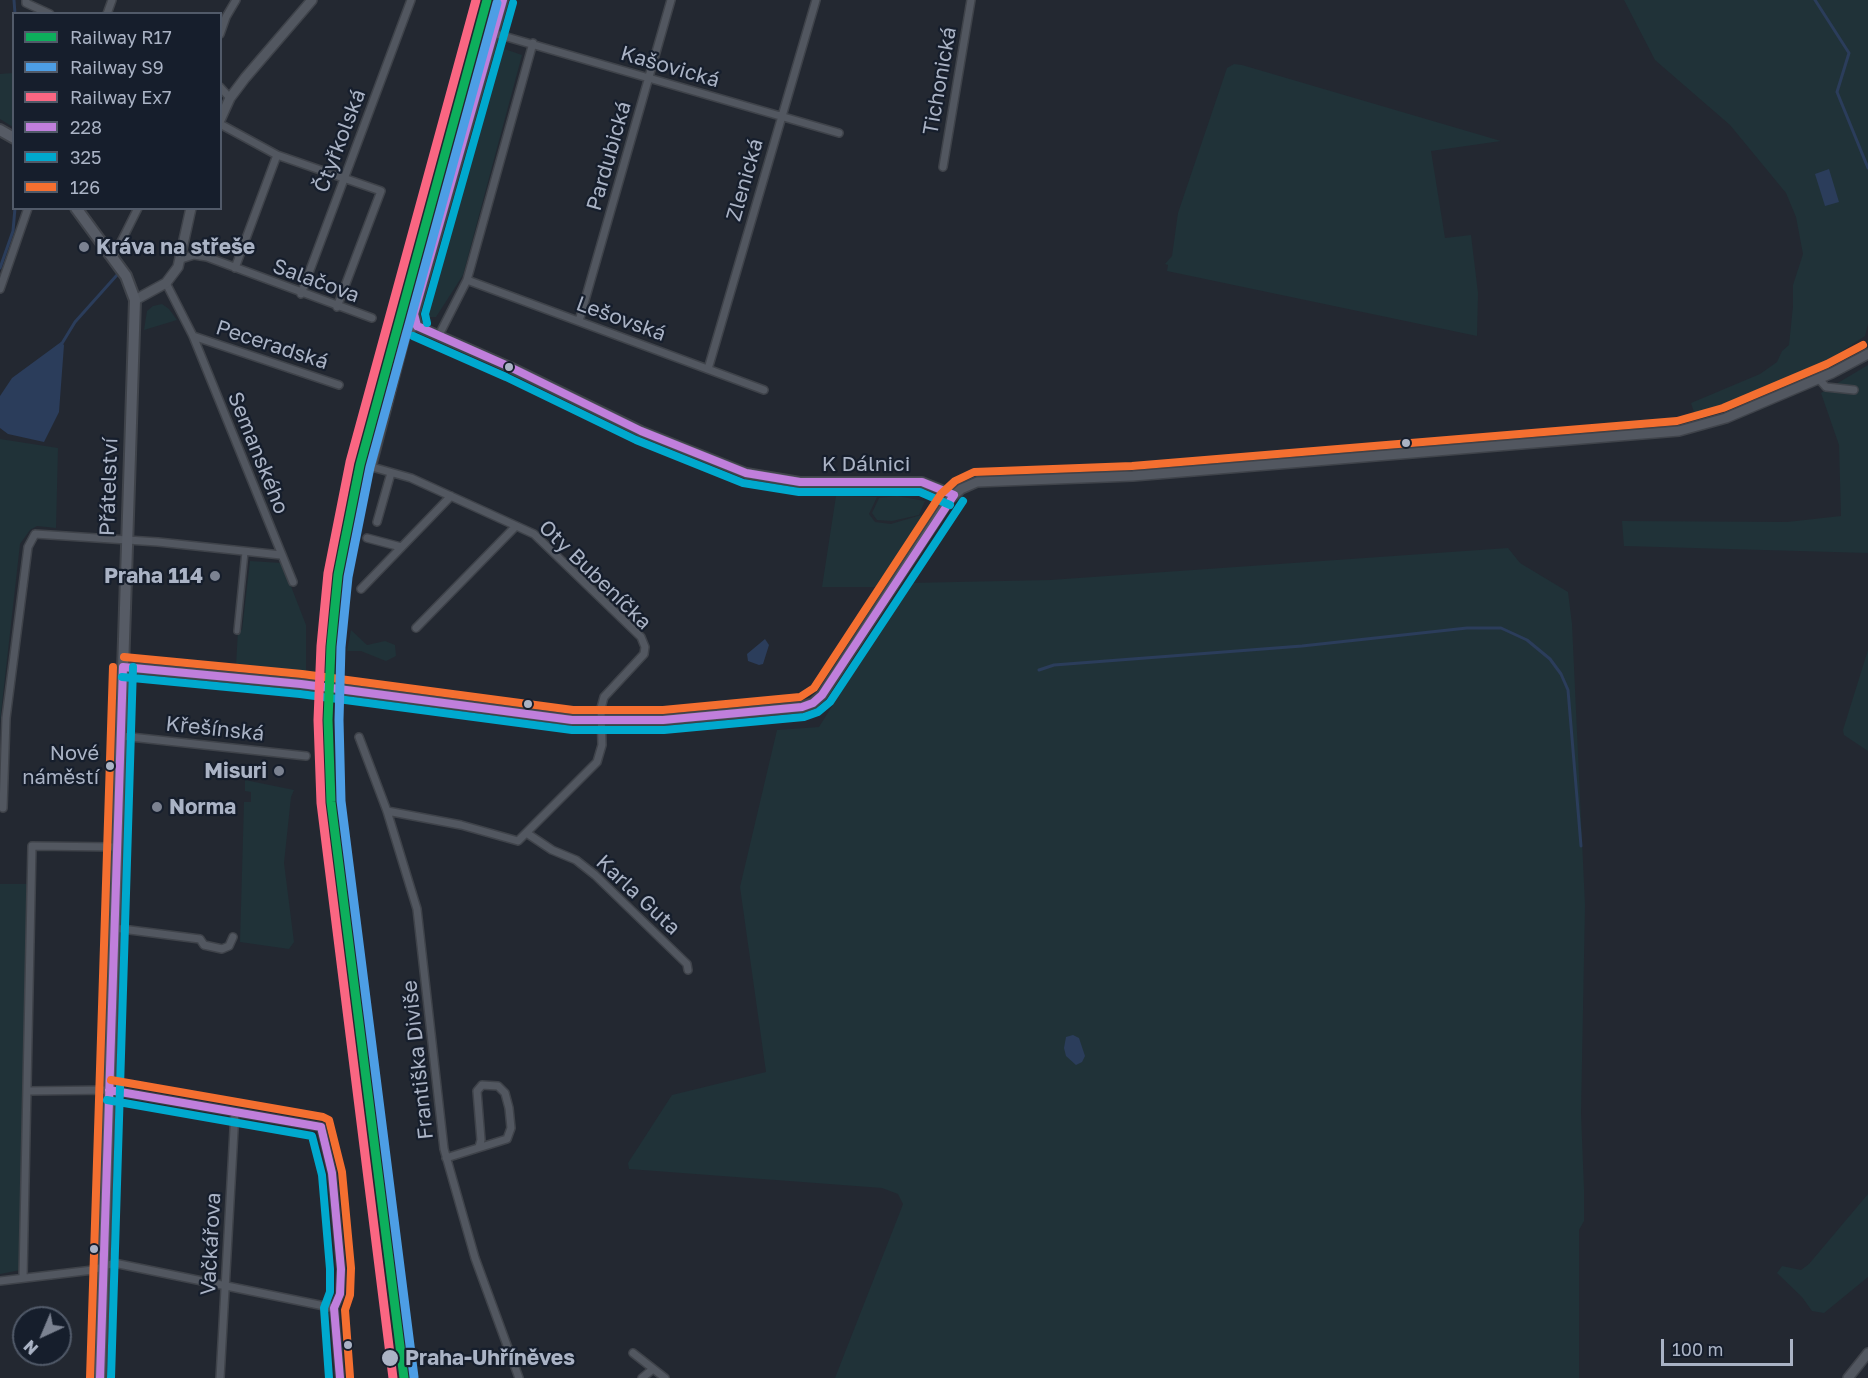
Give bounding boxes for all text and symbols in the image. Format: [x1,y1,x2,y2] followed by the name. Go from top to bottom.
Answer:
[12,12,222,210] legend
[918,25,962,137] street label: Tichonická
[70,26,172,48] text: Railway R17
[618,41,722,93] street label: Kašovická
[70,56,164,78] text: Railway S9
[70,86,172,108] text: Railway Ex7
[309,86,371,196] street label: Čtyřkolská
[581,98,637,214] street label: Pardubická
[70,116,102,138] text: 228
[721,136,769,224] street label: Zlenická
[70,146,101,168] text: 325
[70,176,100,198] text: 126
[96,234,255,260] place label: Kráva na střeše
[77,240,91,254] marker: Kráva na střeše
[269,254,363,308] street label: Salačova
[573,291,669,347] street label: Lešovská
[213,315,331,375] street label: Peceradská
[503,361,515,373] unlabelled marker
[222,388,294,518] street label: Semanského
[95,437,123,537] street label: Přátelství
[1400,437,1412,449] unlabelled marker
[822,451,910,477] street label: K Dálnici
[533,515,657,635] street label: Oty Bubeníčka
[104,563,203,589] place label: Praha 114
[208,569,222,583] marker: Praha 114
[522,698,534,710] unlabelled marker
[164,711,266,747] street label: Křešínská
[22,742,99,789] place label: Nové náměstí
[204,758,267,784] place label: Misuri
[104,760,116,772] marker: Nové náměstí
[272,764,286,778] marker: Misuri
[169,794,236,820] place label: Norma
[150,800,164,814] marker: Norma
[591,850,685,940] street label: Karla Guta
[397,979,439,1141] street label: Františka Diviše
[196,1192,226,1296] street label: Vačkářova
[88,1243,100,1255] unlabelled marker
[12,1306,72,1366] north arrow
[1664,1327,1796,1365] scale bar
[20,1336,42,1359] text: N
[1672,1338,1723,1360] text: 100 m
[342,1339,354,1351] unlabelled marker
[405,1345,575,1371] place label: Praha-Uhříněves
[380,1348,400,1368] marker: Praha-Uhříněves

